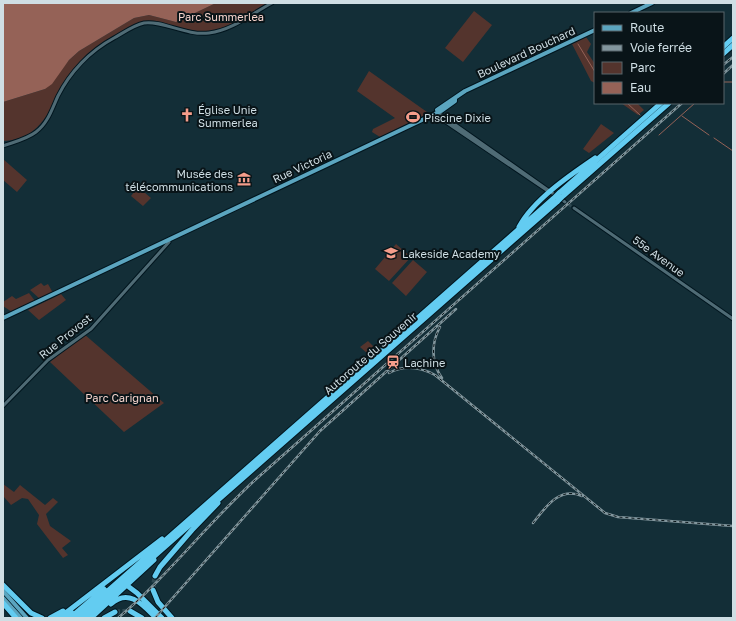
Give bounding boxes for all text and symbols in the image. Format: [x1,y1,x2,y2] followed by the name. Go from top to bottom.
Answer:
[178,10,264,23] park label: Parc Summerlea
[594,12,724,104] legend
[630,20,664,35] text: Route
[475,24,577,80] street label: Boulevard Bouchard
[630,40,692,55] text: Voie ferrée
[630,60,656,75] text: Parc
[630,80,651,95] text: Eau
[198,103,258,129] place label: Église Unie Summerlea
[179,107,195,123] church icon: Église Unie Summerlea
[405,109,421,125] sports icon: Piscine Dixie
[424,111,491,124] place label: Piscine Dixie
[270,147,334,185] street label: Rue Victoria
[125,167,233,193] place label: Musée des télécommunications
[236,171,252,187] museum icon: Musée des télécommunications
[631,233,687,279] street label: 55e Avenue
[383,245,399,261] school or university icon: Lakeside Academy
[402,247,500,260] place label: Lakeside Academy
[321,309,420,397] street label: Autoroute du Souvenir
[36,311,94,361] street label: Rue Provost
[385,354,401,370] station icon: Lachine
[404,356,445,369] place label: Lachine
[85,391,159,404] park label: Parc Carignan

